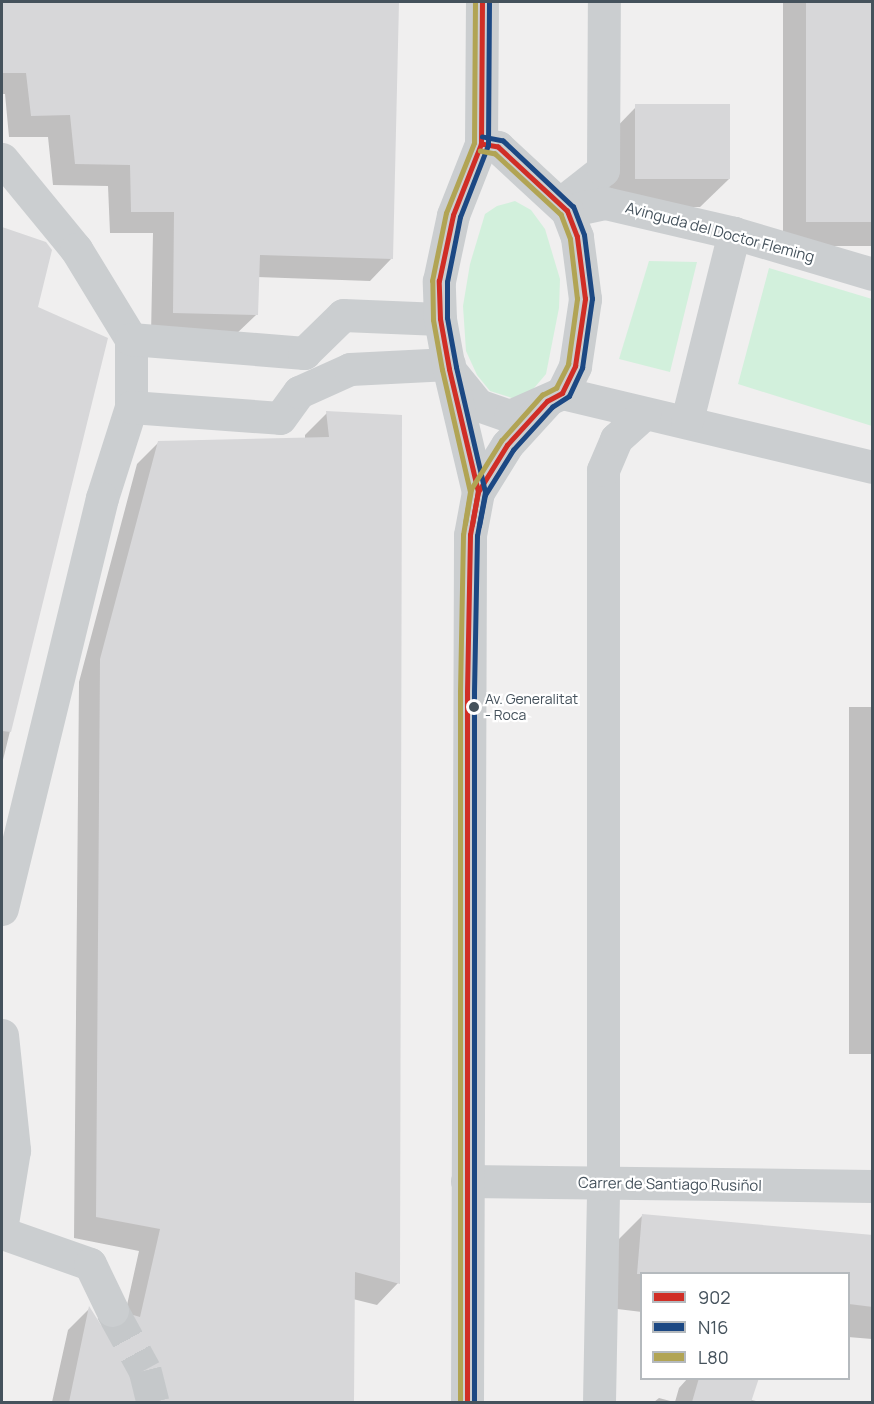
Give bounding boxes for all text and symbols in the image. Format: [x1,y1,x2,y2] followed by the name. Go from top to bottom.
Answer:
[624,198,816,266] street label: Avinguda del Doctor Fleming
[485,691,578,724] place label: Av. Generalitat - Roca
[468,701,480,713] marker: Av. Generalitat - Roca
[578,1173,762,1195] street label: Carrer de Santiago Rusiñol
[640,1272,850,1380] legend
[698,1285,730,1309] text: 902
[698,1315,729,1339] text: N16
[698,1345,729,1369] text: L80

